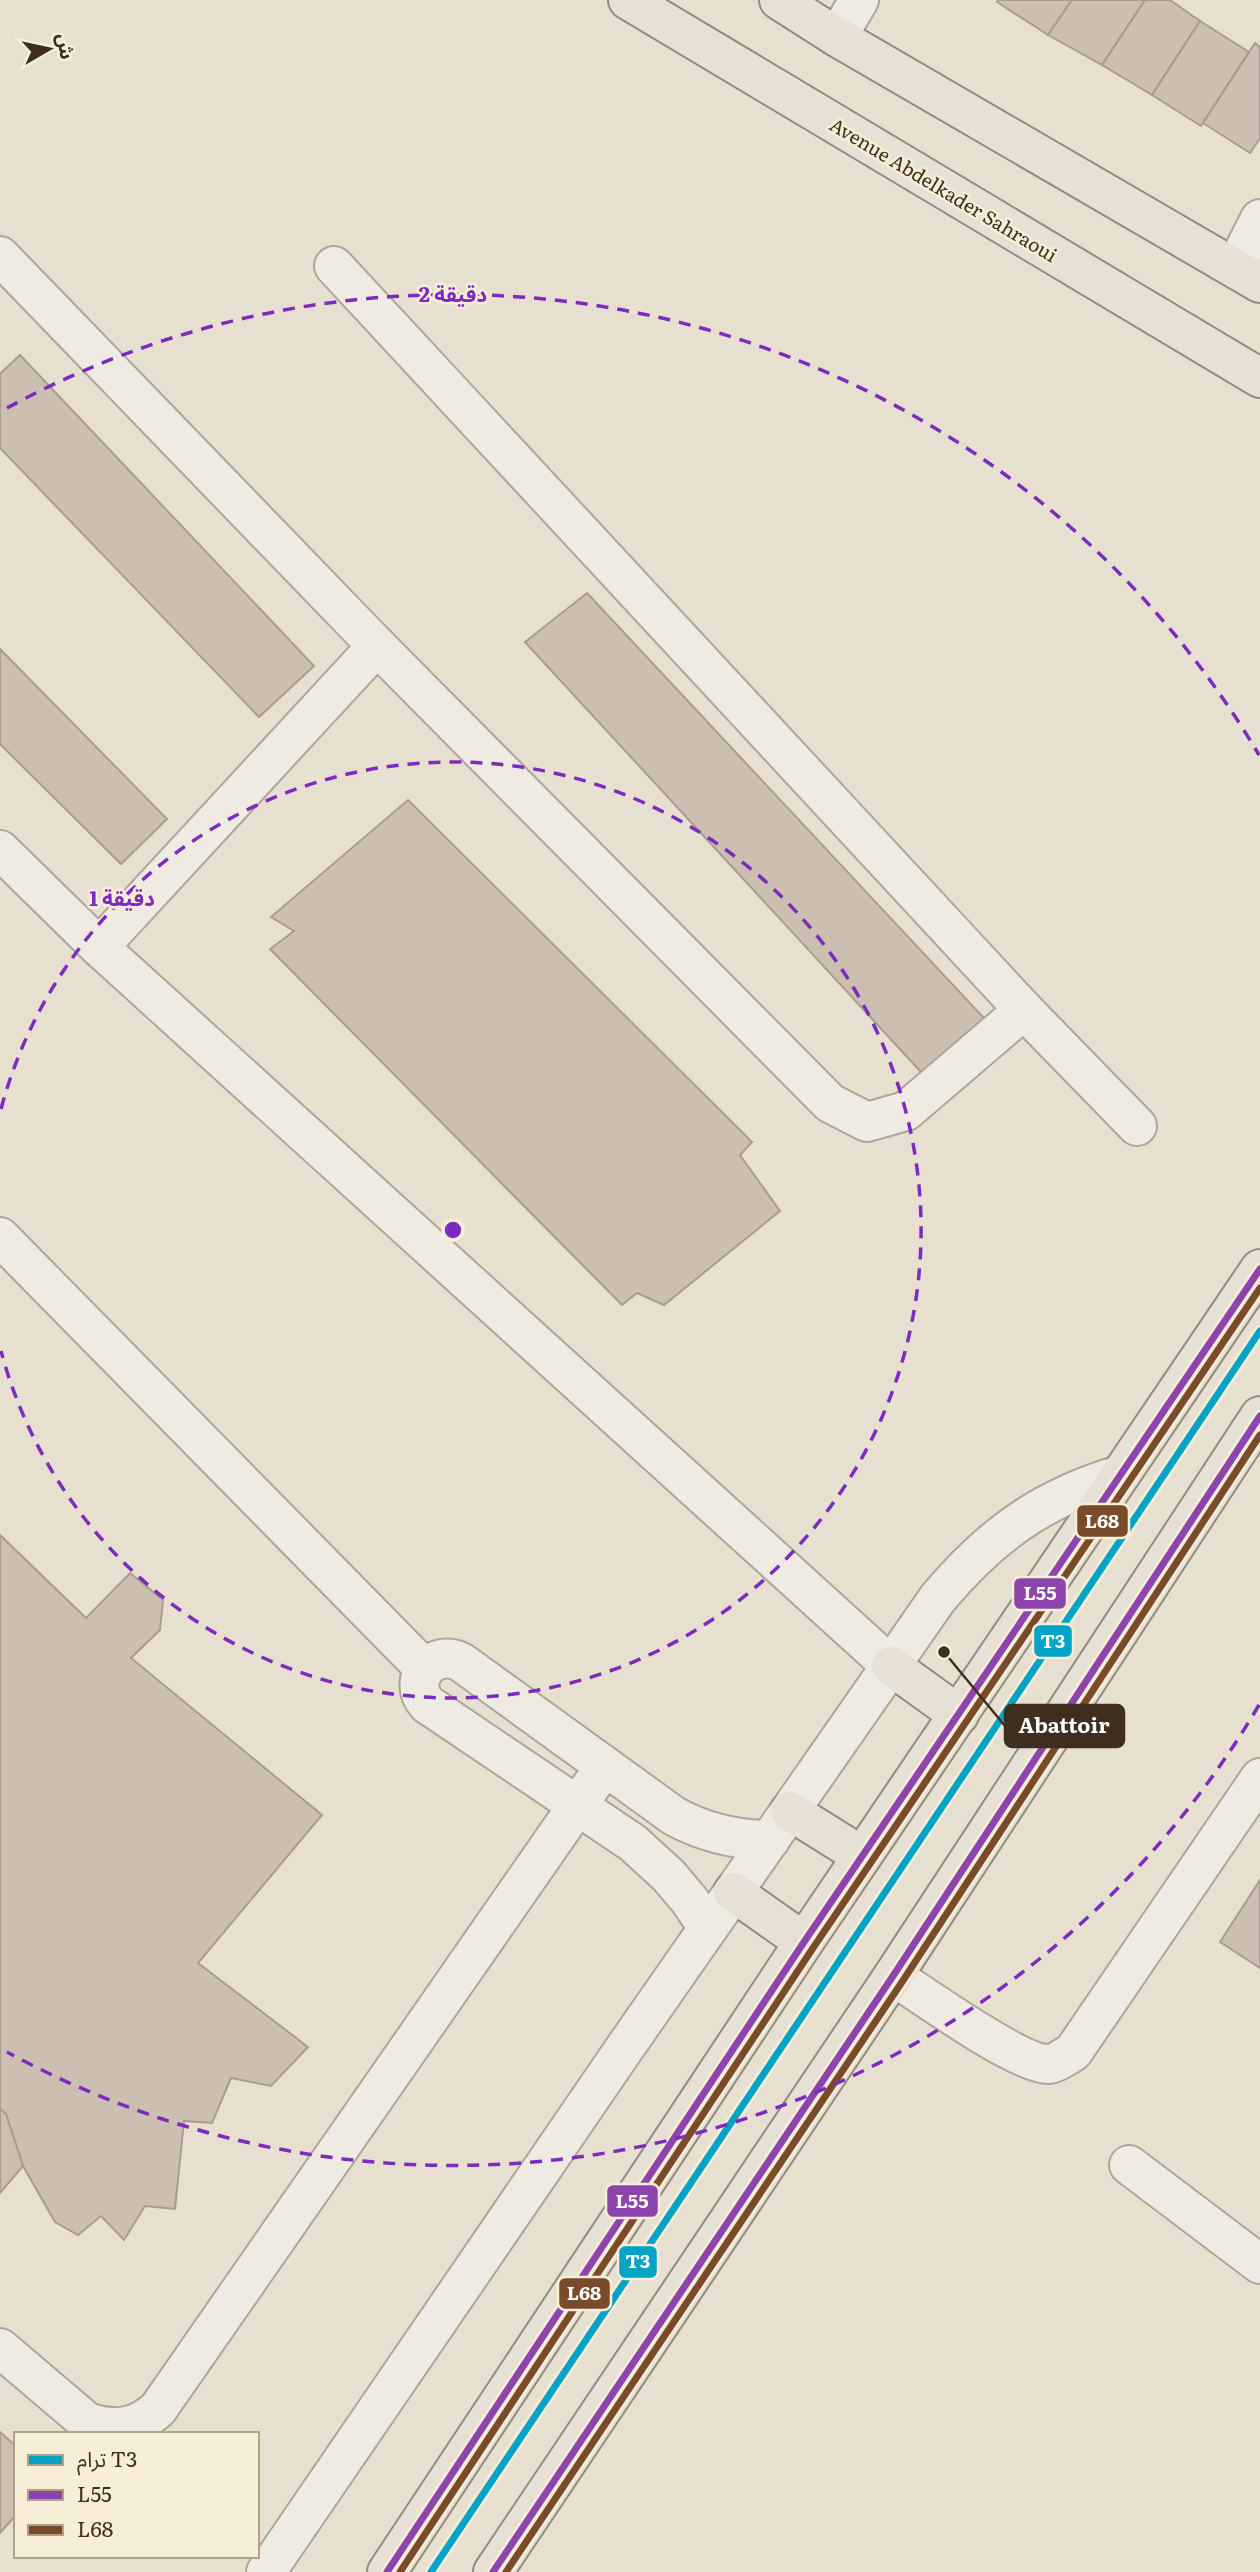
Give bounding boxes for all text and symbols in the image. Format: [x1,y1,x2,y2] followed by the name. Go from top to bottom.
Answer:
[14,14,84,84] north arrow
[51,31,83,61] text: ش
[825,110,1063,268] street label: Avenue Abdelkader Sahraoui
[419,277,487,308] text: 2 دقيقة
[89,881,155,912] text: 1 دقيقة
[441,1218,465,1242] centre of rings
[1076,1504,1129,1538] line badge: L68
[1085,1506,1119,1534] text: L68
[1013,1577,1067,1610] line badge: L55
[1023,1578,1057,1606] text: L55
[1033,1624,1073,1658] line badge: T3
[1041,1626,1065,1654] text: T3
[1005,1705,1124,1747] callout: Abattoir
[1018,1708,1110,1739] text: Abattoir
[606,2184,659,2218] line badge: L55
[615,2186,649,2214] text: L55
[618,2245,658,2279] line badge: T3
[626,2246,650,2274] text: T3
[558,2277,611,2310] line badge: L68
[567,2278,601,2306] text: L68
[14,2432,259,2558] legend
[77,2442,137,2476] text: ترام T3
[77,2477,112,2508] text: L55
[77,2512,113,2543] text: L68

